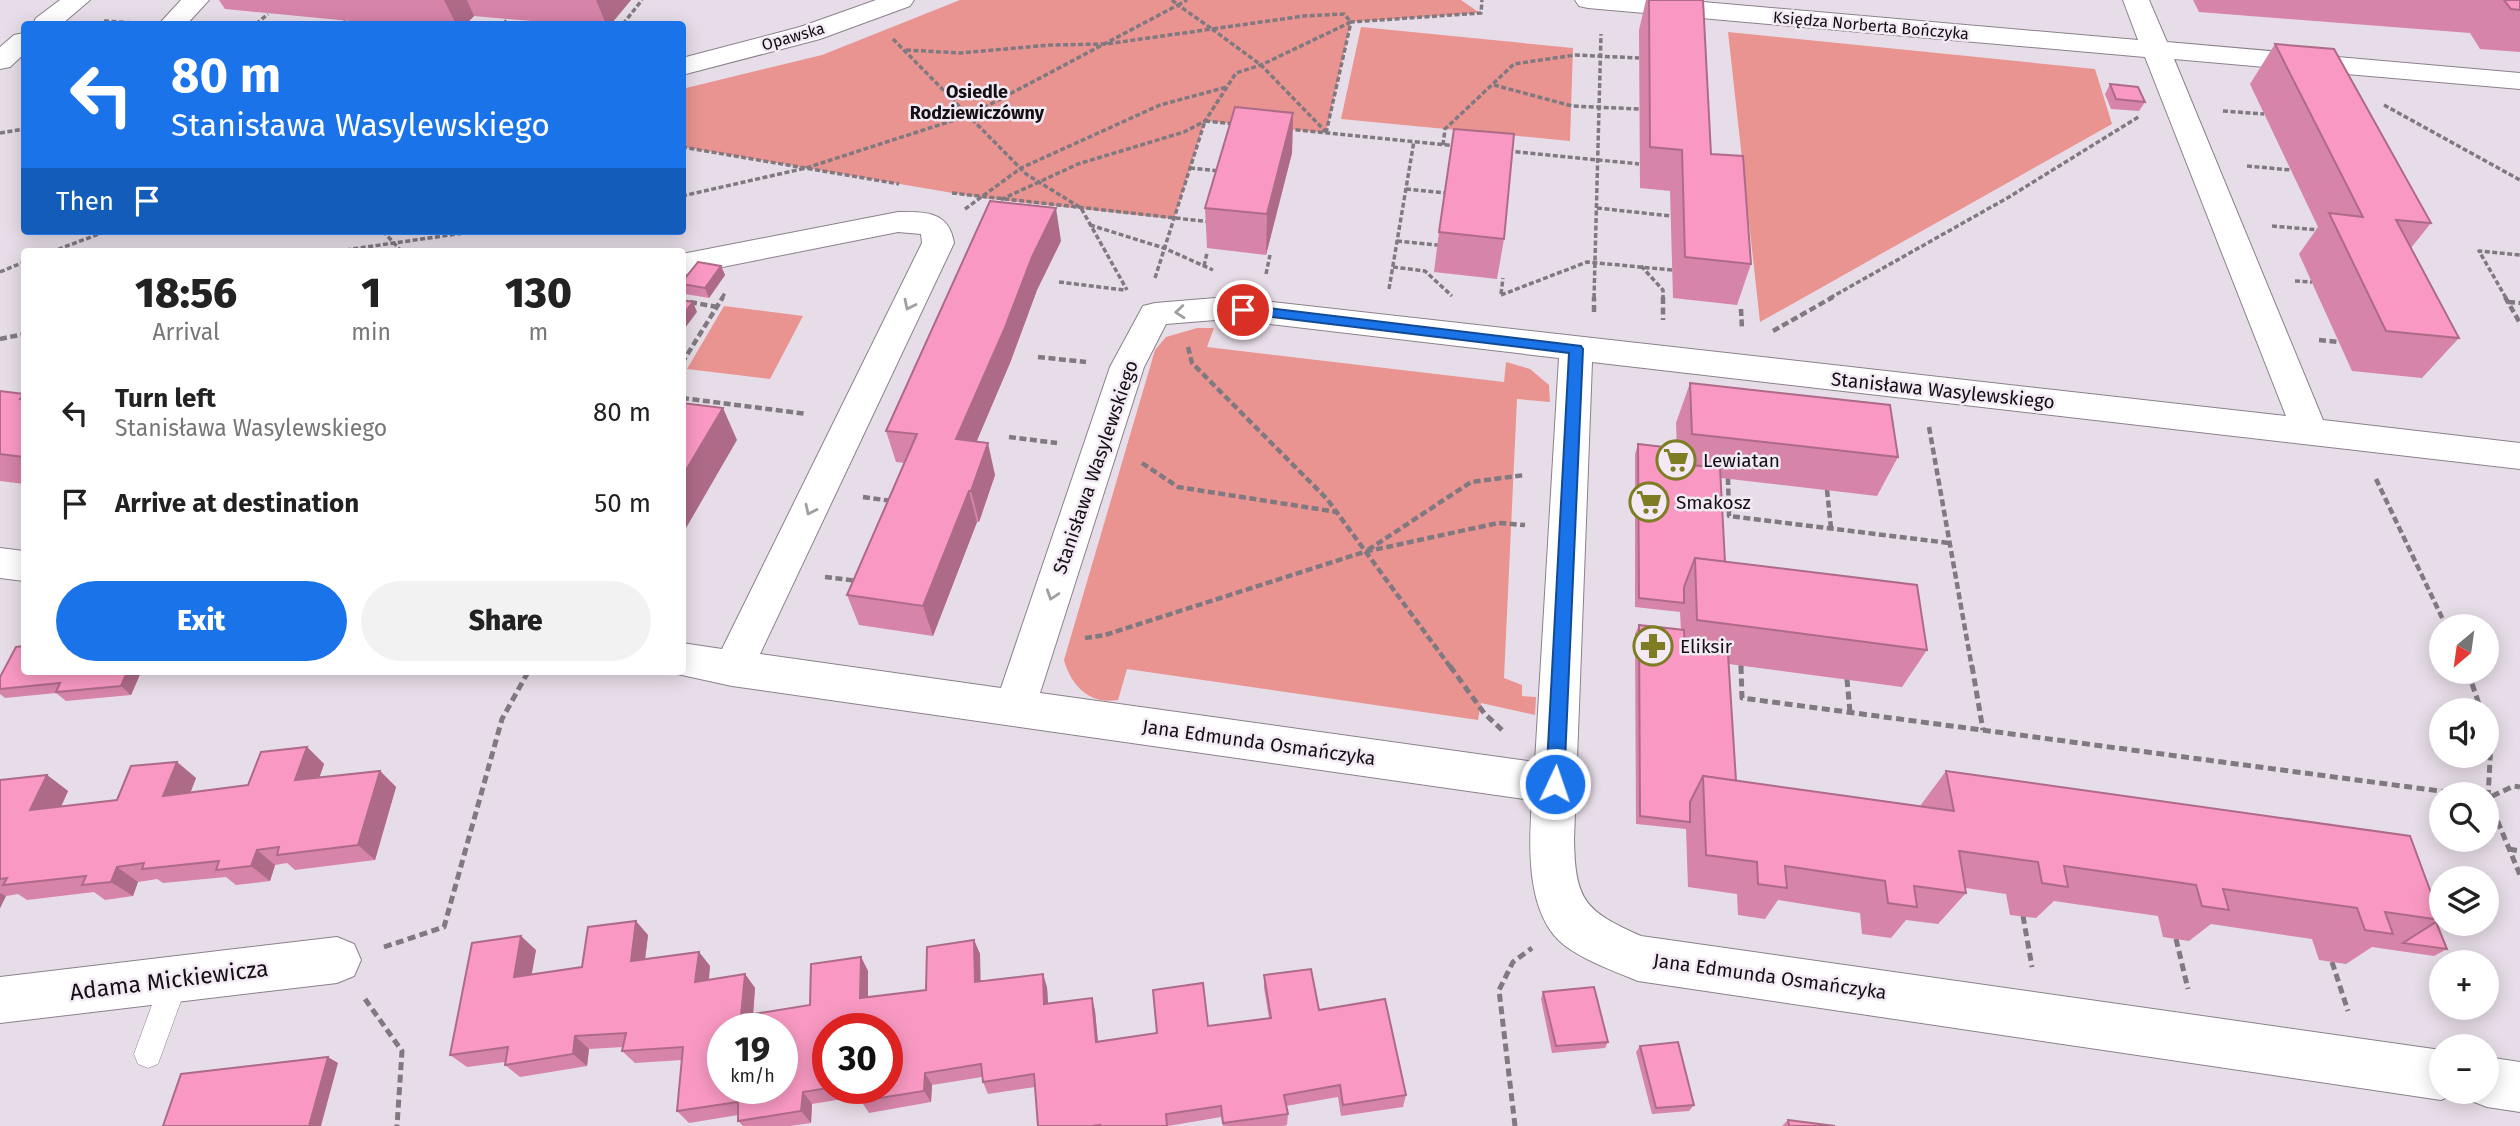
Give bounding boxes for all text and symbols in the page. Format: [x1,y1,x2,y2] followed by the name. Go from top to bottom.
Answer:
[1772,7,1970,44] street label: Księdza Norberta Bończyka
[759,18,827,55] street label: Opawska
[171,46,281,105] text: 80 m
[56,49,147,140] icon: left
[910,81,1045,124] district label: Osiedle Rodziewiczówny
[171,106,550,144] text: Stanisława Wasylewskiego
[128,182,166,220] icon: arrive
[56,186,114,217] text: Then
[135,268,237,318] text: 18:56
[361,268,381,318] text: 1
[505,268,572,318] text: 130
[1213,280,1273,340] pin
[1224,291,1262,329] icon: arrive
[903,298,917,310] one-way arrow
[1175,304,1186,319] one-way arrow
[152,318,220,346] text: Arrival
[351,318,391,346] text: min
[529,318,548,346] text: m
[1048,357,1143,577] street label: Stanisława Wasylewskiego
[1830,367,2056,414] street label: Stanisława Wasylewskiego
[115,383,216,414] text: Turn left
[56,394,94,432] icon: left
[593,397,651,428] text: 80 m
[115,414,387,442] text: Stanisława Wasylewskiego
[1655,439,1697,481] supermarket icon: Lewiatan
[1703,449,1780,472] place label: Lewiatan
[1628,481,1670,523] supermarket icon: Smakosz
[56,485,94,523] icon: arrive
[115,488,359,519] text: Arrive at destination
[594,488,651,519] text: 50 m
[1676,491,1751,514] place label: Smakosz
[804,503,818,515] one-way arrow
[56,581,347,661] button: Exit
[361,581,651,661] button: Share
[1046,588,1060,601] one-way arrow
[2429,614,2499,684] north arrow
[2429,614,2499,1104] map controls
[1632,625,1674,667] pharmacy icon: Eliksir
[1680,635,1733,658] place label: Eliksir
[2429,698,2499,768] button: sound
[1141,715,1377,770] street label: Jana Edmunda Osmańczyka
[1518,747,1592,821] position arrow
[2429,782,2499,852] button: search
[2429,866,2499,936] button: layers
[1652,949,1888,1004] street label: Jana Edmunda Osmańczyka
[2429,950,2499,1020] button: +
[68,954,270,1006] street label: Adama Mickiewicza
[812,1013,903,1104] speed limit sign: 30
[735,1028,770,1070] text: 19
[2429,1034,2499,1104] button: −
[730,1065,775,1087] text: km/h

